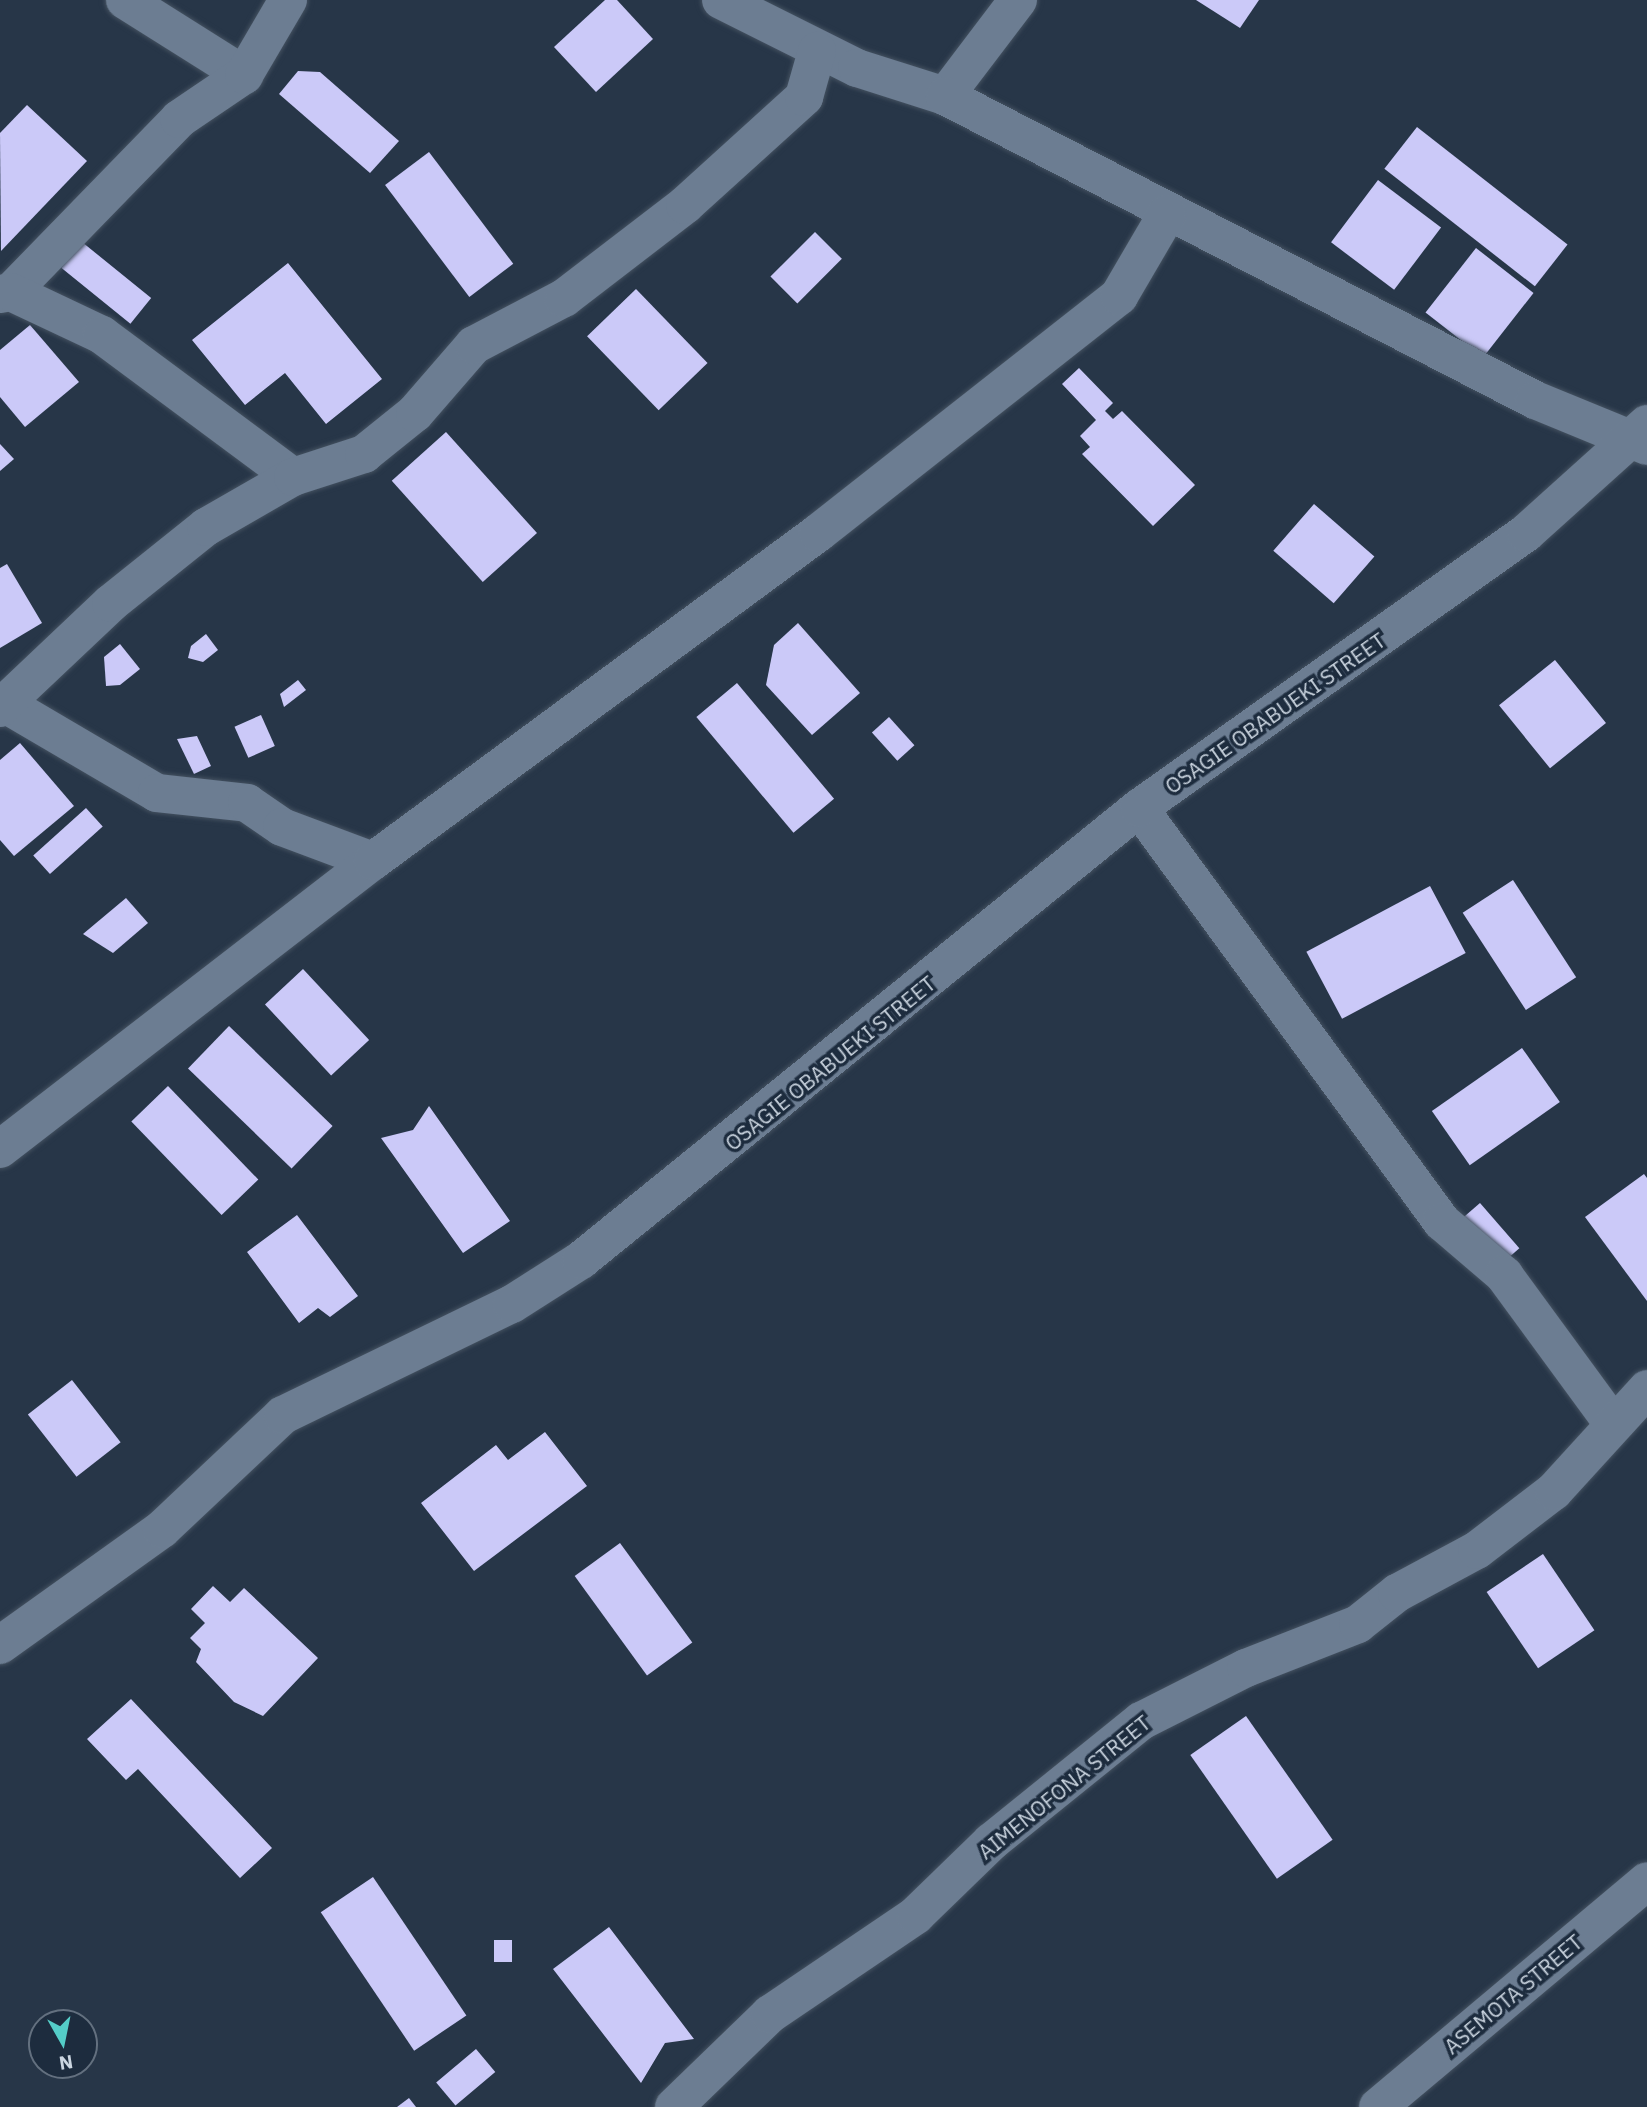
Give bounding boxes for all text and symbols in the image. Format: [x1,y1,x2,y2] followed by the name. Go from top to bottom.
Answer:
[1160,627,1390,799] street label: OSAGIE OBABUEKI STREET
[720,970,940,1156] street label: OSAGIE OBABUEKI STREET
[973,1710,1155,1864] street label: AIMENOFONA STREET
[1439,1929,1587,2059] street label: ASEMOTA STREET
[28,2009,98,2079] north arrow
[57,2050,75,2076] text: N

